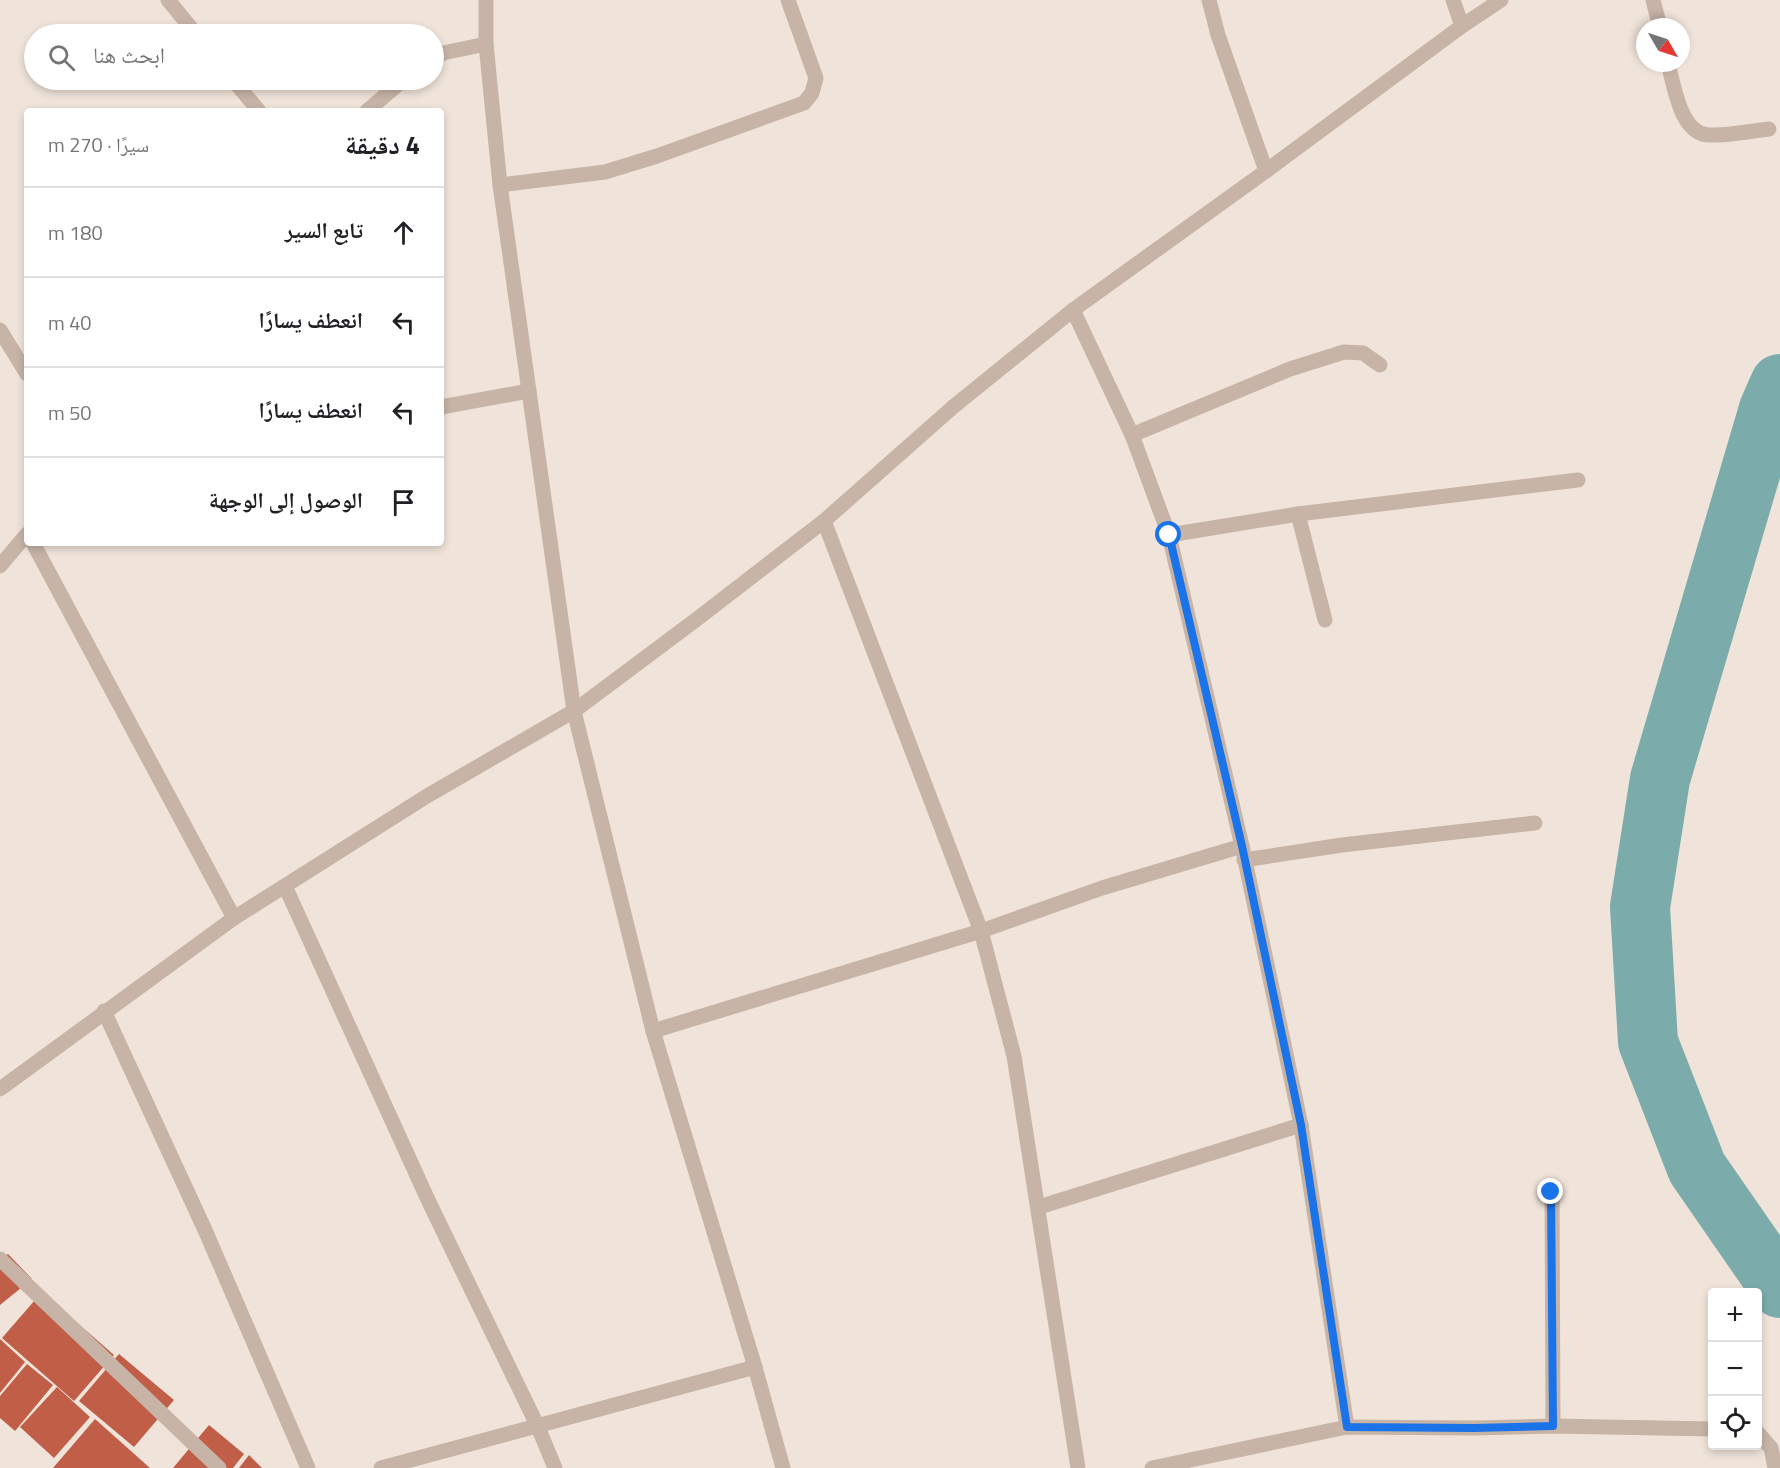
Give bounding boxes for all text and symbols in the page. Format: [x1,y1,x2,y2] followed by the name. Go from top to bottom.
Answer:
[1636,18,1690,72] north arrow
[24,24,444,90] search box
[93,38,165,72] text: ابحث هنا
[45,41,78,74] icon: search
[345,125,420,164] text: 4 دقيقة
[48,129,149,160] text: سيرًا · 270 m
[285,213,363,247] text: تابع السير
[387,216,420,249] icon: ahead
[48,217,103,248] text: 180 m
[258,303,363,337] text: انعطف يسارًا
[387,306,420,339] icon: left
[48,307,92,338] text: 40 m
[258,393,363,427] text: انعطف يسارًا
[387,396,420,429] icon: left
[48,397,92,428] text: 50 m
[209,483,363,517] text: الوصول إلى الوجهة
[387,486,420,519] icon: arrive
[1155,521,1181,547] route start
[1537,1178,1563,1204] route end
[1708,1288,1762,1450] map controls
[1708,1288,1762,1342] button: +
[1708,1342,1762,1396] button: −
[1708,1396,1762,1450] button: locate

